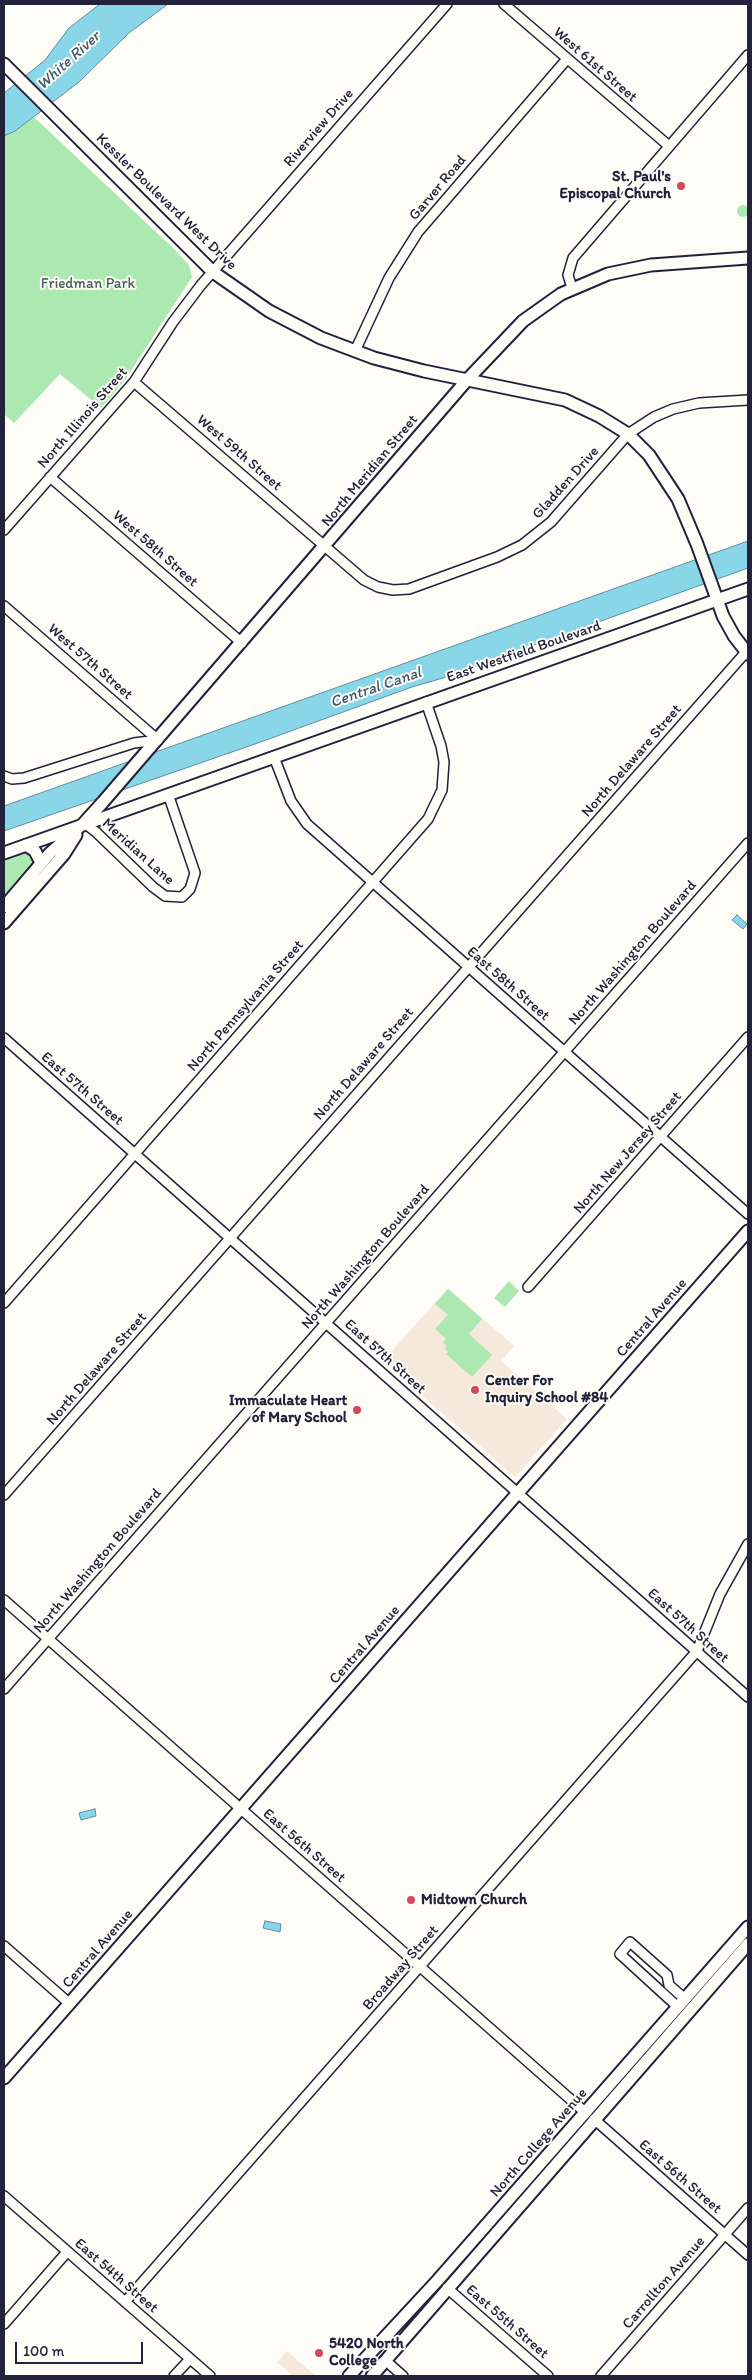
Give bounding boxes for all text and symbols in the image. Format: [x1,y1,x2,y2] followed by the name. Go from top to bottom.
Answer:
[549,24,641,106] street label: West 61st Street
[33,28,105,94] water label: White River
[280,85,358,171] street label: Riverview Drive
[92,130,240,274] street label: Kessler Boulevard West Drive
[405,152,471,224] street label: Garver Road
[560,168,671,203] place label: St. Paul's Episcopal Church
[675,180,687,192] marker: St. Paul's Episcopal Church
[41,275,135,293] park label: Friedman Park
[34,364,132,472] street label: North Illinois Street
[193,411,285,495] street label: West 59th Street
[318,411,422,531] street label: North Meridian Street
[529,443,603,523] street label: Gladden Drive
[109,507,201,591] street label: West 58th Street
[444,617,604,687] street label: East Westfield Boulevard
[44,620,136,704] street label: West 57th Street
[328,663,424,713] water label: Central Canal
[578,701,686,821] street label: North Delaware Street
[98,815,178,889] street label: Meridian Lane
[565,877,701,1029] street label: North Washington Boulevard
[184,937,308,1075] street label: North Pennsylvania Street
[463,943,553,1025] street label: East 58th Street
[310,1004,418,1124] street label: North Delaware Street
[37,1048,127,1130] street label: East 57th Street
[570,1088,686,1218] street label: North New Jersey Street
[298,1181,434,1333] street label: North Washington Boulevard
[613,1275,691,1361] street label: Central Avenue
[43,1309,151,1429] street label: North Delaware Street
[341,1316,429,1398] street label: East 57th Street
[485,1372,608,1407] place label: Center For Inquiry School #84
[469,1384,481,1396] marker: Center For Inquiry School #84
[229,1392,347,1427] place label: Immaculate Heart of Mary School
[351,1404,363,1416] marker: Immaculate Heart of Mary School
[30,1485,166,1637] street label: North Washington Boulevard
[644,1585,732,1667] street label: East 57th Street
[326,1602,404,1688] street label: Central Avenue
[259,1805,349,1887] street label: East 56th Street
[421,1891,527,1909] place label: Midtown Church
[405,1894,417,1906] marker: Midtown Church
[59,1906,137,1992] street label: Central Avenue
[359,1922,443,2014] street label: Broadway Street
[487,2085,591,2201] street label: North College Avenue
[635,2136,725,2218] street label: East 56th Street
[619,2233,709,2333] street label: Carrollton Avenue
[70,2235,162,2317] street label: East 54th Street
[462,2281,552,2363] street label: East 55th Street
[18,2332,145,2364] scale bar
[329,2335,404,2370] place label: 5420 North College
[23,2342,64,2360] text: 100 m
[313,2347,325,2359] marker: 5420 North College

